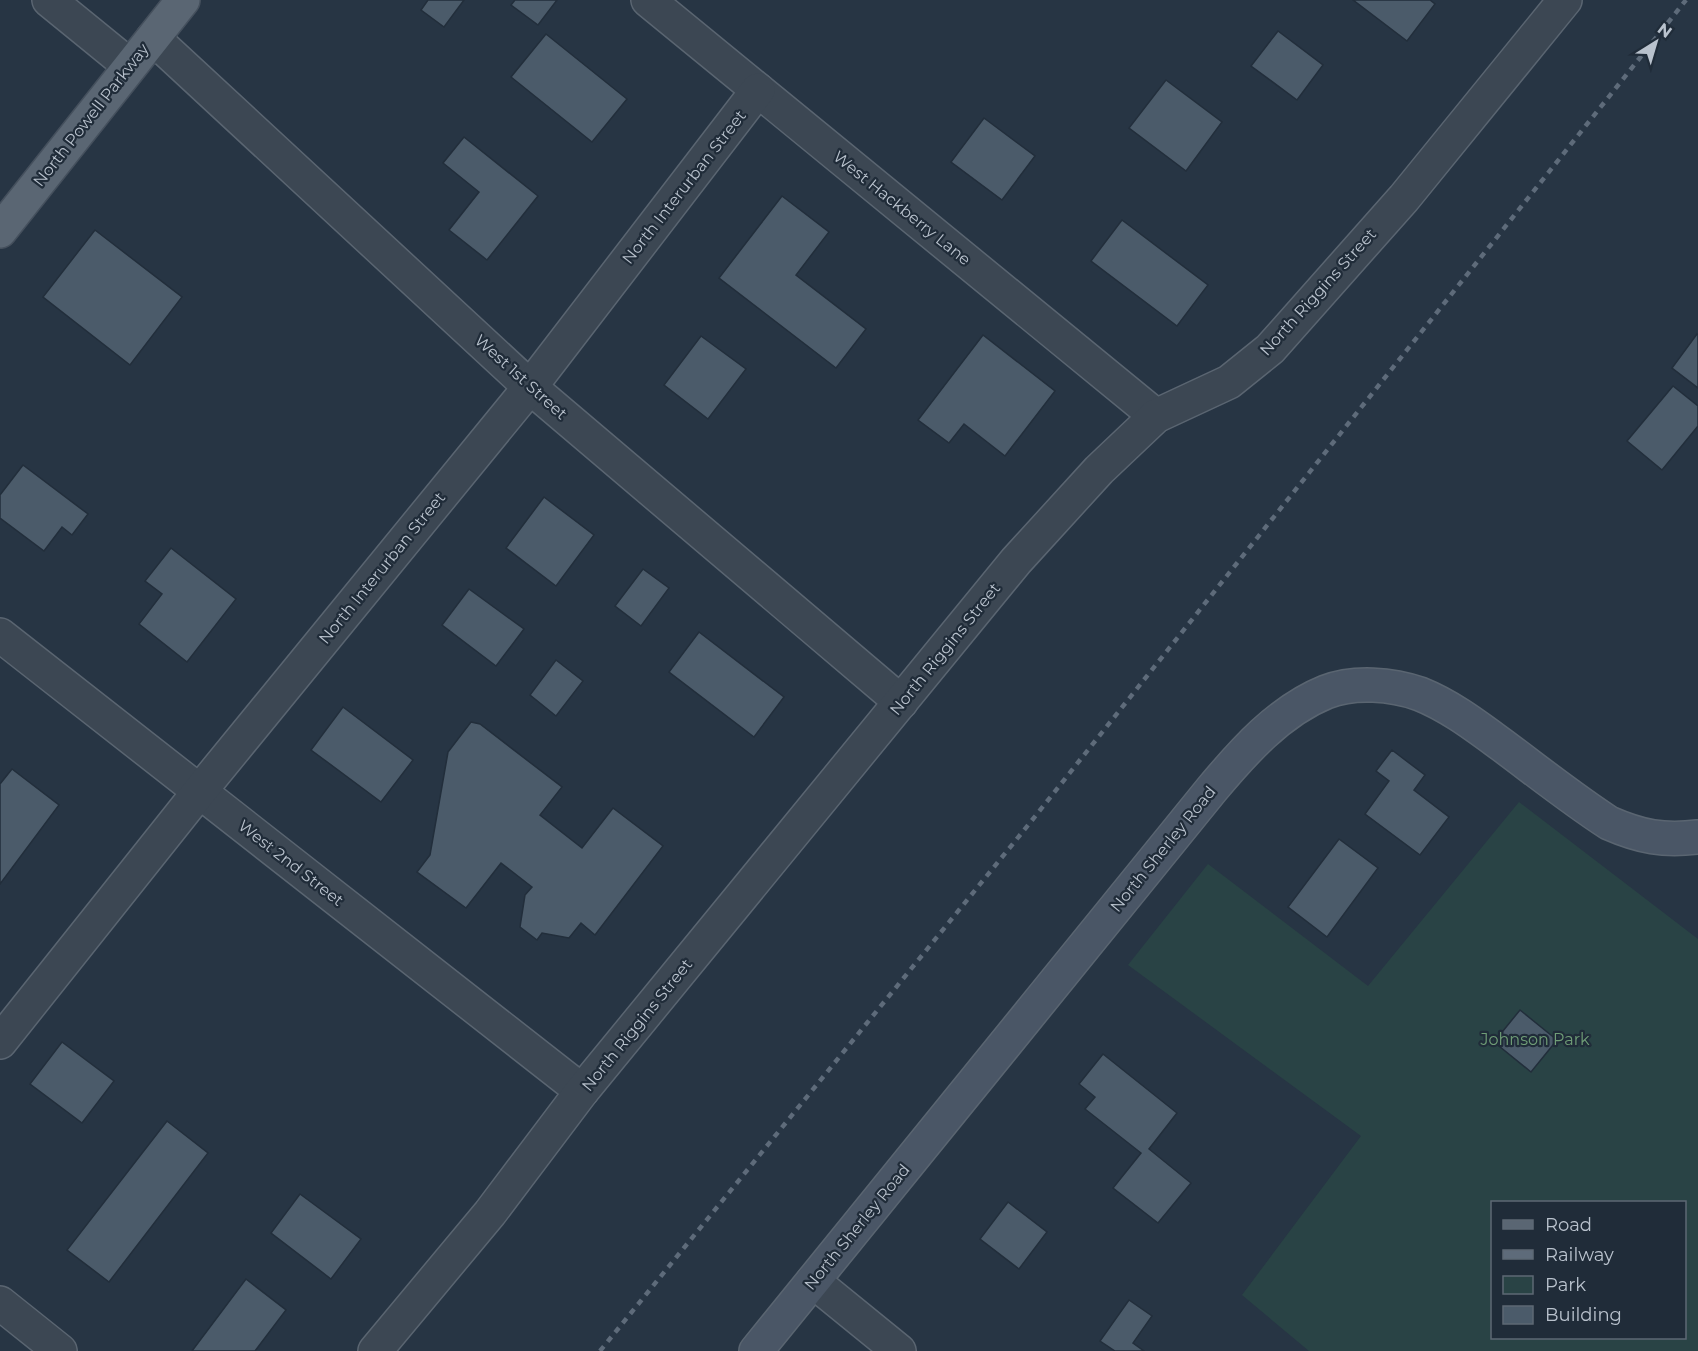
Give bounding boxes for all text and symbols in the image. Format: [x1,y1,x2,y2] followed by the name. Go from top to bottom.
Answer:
[1626,12,1686,72] north arrow
[1654,19,1676,42] text: N
[29,39,153,190] street label: North Powell Parkway
[618,106,750,268] street label: North Interurban Street
[829,147,975,269] street label: West Hackberry Lane
[1256,224,1380,359] street label: North Riggins Street
[471,331,571,424] street label: West 1st Street
[315,488,449,648] street label: North Interurban Street
[886,579,1004,719] street label: North Riggins Street
[1106,782,1220,916] street label: North Sherley Road
[235,816,348,910] street label: West 2nd Street
[578,955,696,1095] street label: North Riggins Street
[1479,1030,1590,1049] park label: Johnson Park
[800,1160,914,1294] street label: North Sherley Road
[1491,1201,1686,1339] legend
[1545,1214,1592,1236] text: Road
[1545,1244,1614,1266] text: Railway
[1545,1274,1586,1296] text: Park
[1545,1304,1622,1326] text: Building

